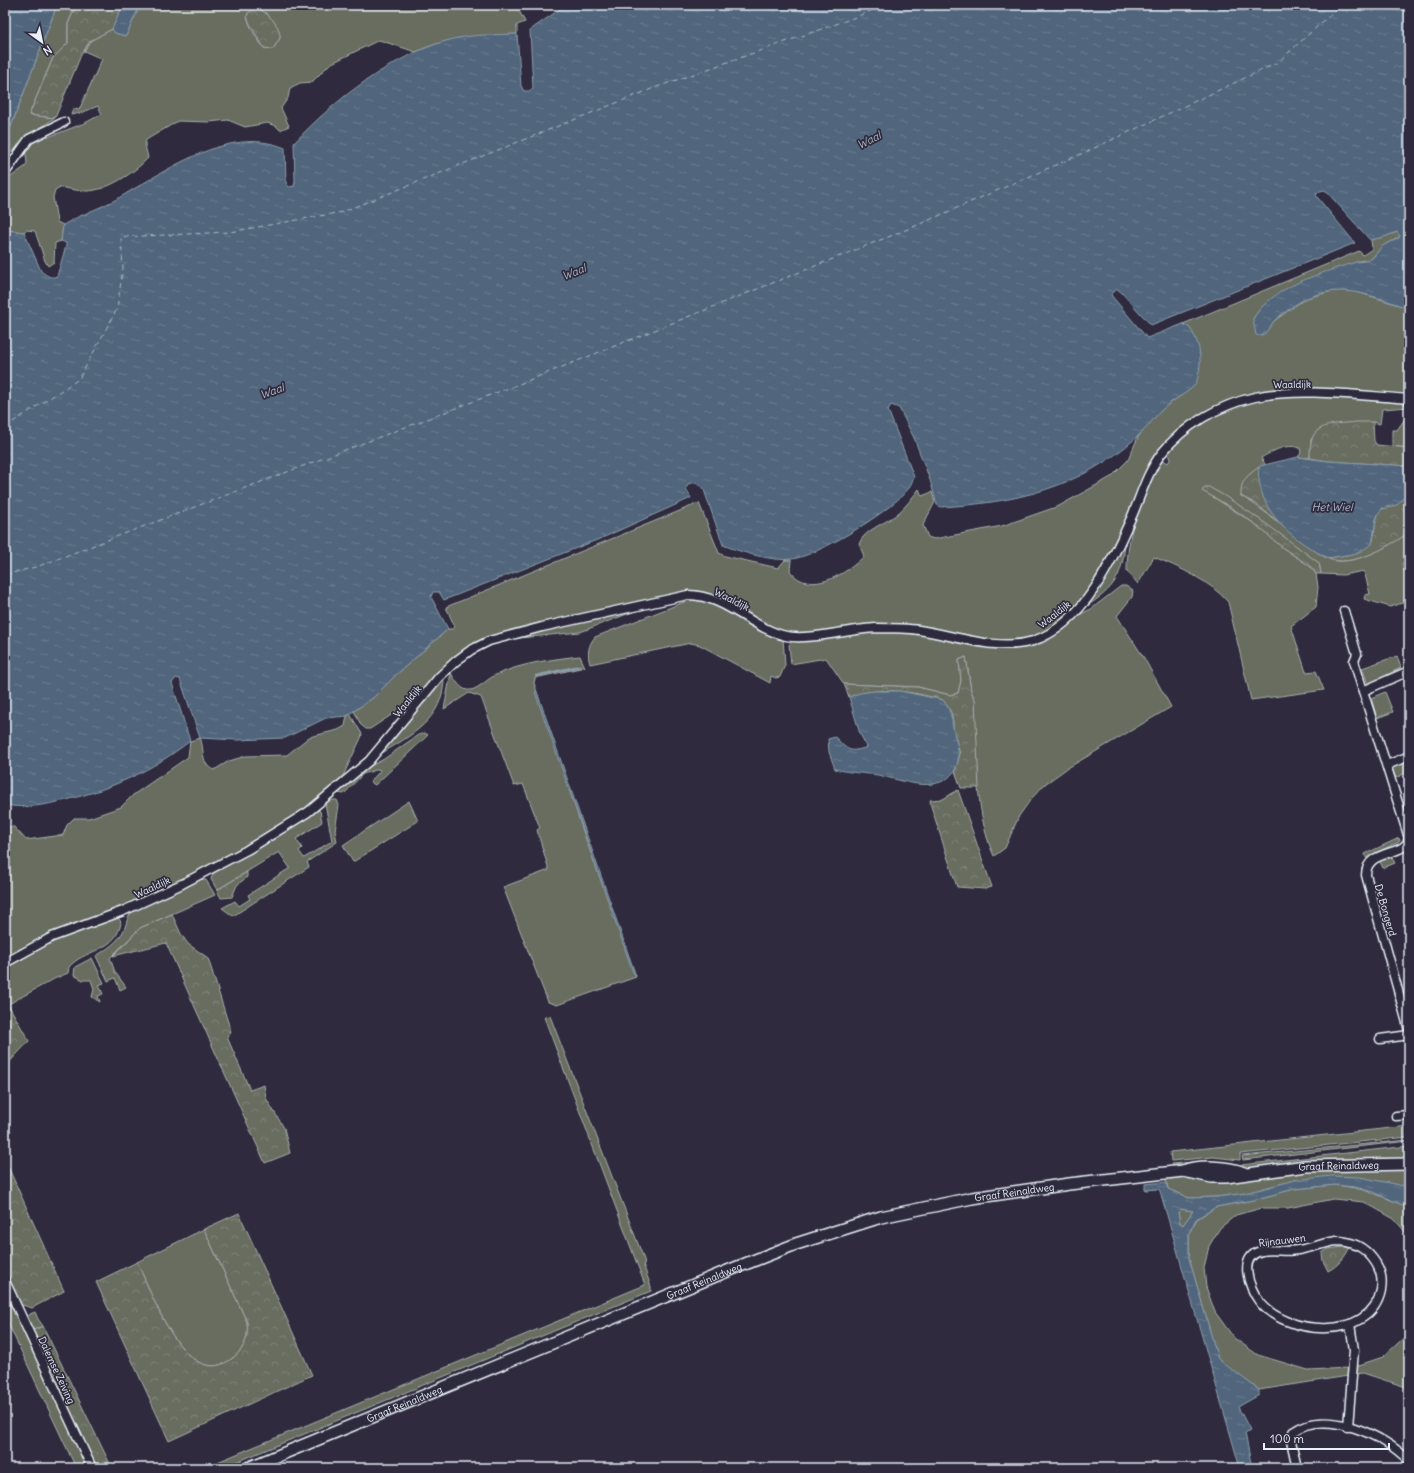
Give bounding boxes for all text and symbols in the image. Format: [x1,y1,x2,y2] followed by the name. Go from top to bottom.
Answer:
[22,22,62,62] north arrow
[40,42,54,58] text: N
[855,127,885,152] water label: Waal
[560,260,589,283] water label: Waal
[1273,378,1311,391] street label: Waaldijk
[258,380,287,402] water label: Waal
[1312,500,1354,514] water label: Het Wiel
[712,585,752,614] street label: Waaldijk
[1035,598,1073,631] street label: Waaldijk
[390,683,424,720] street label: Waaldijk
[132,874,172,901] street label: Waaldijk
[1372,883,1399,938] street label: De Bongerd
[1298,1159,1379,1174] street label: Graaf Reinaldweg
[974,1180,1055,1205] street label: Graaf Reinaldweg
[1258,1231,1306,1250] street label: Rijnauwen
[664,1260,744,1302] street label: Graaf Reinaldweg
[35,1334,78,1406] street label: Dalemse Zeiving
[365,1383,444,1426] street label: Graaf Reinaldweg
[1264,1425,1389,1451] scale bar
[1270,1431,1304,1446] text: 100 m

